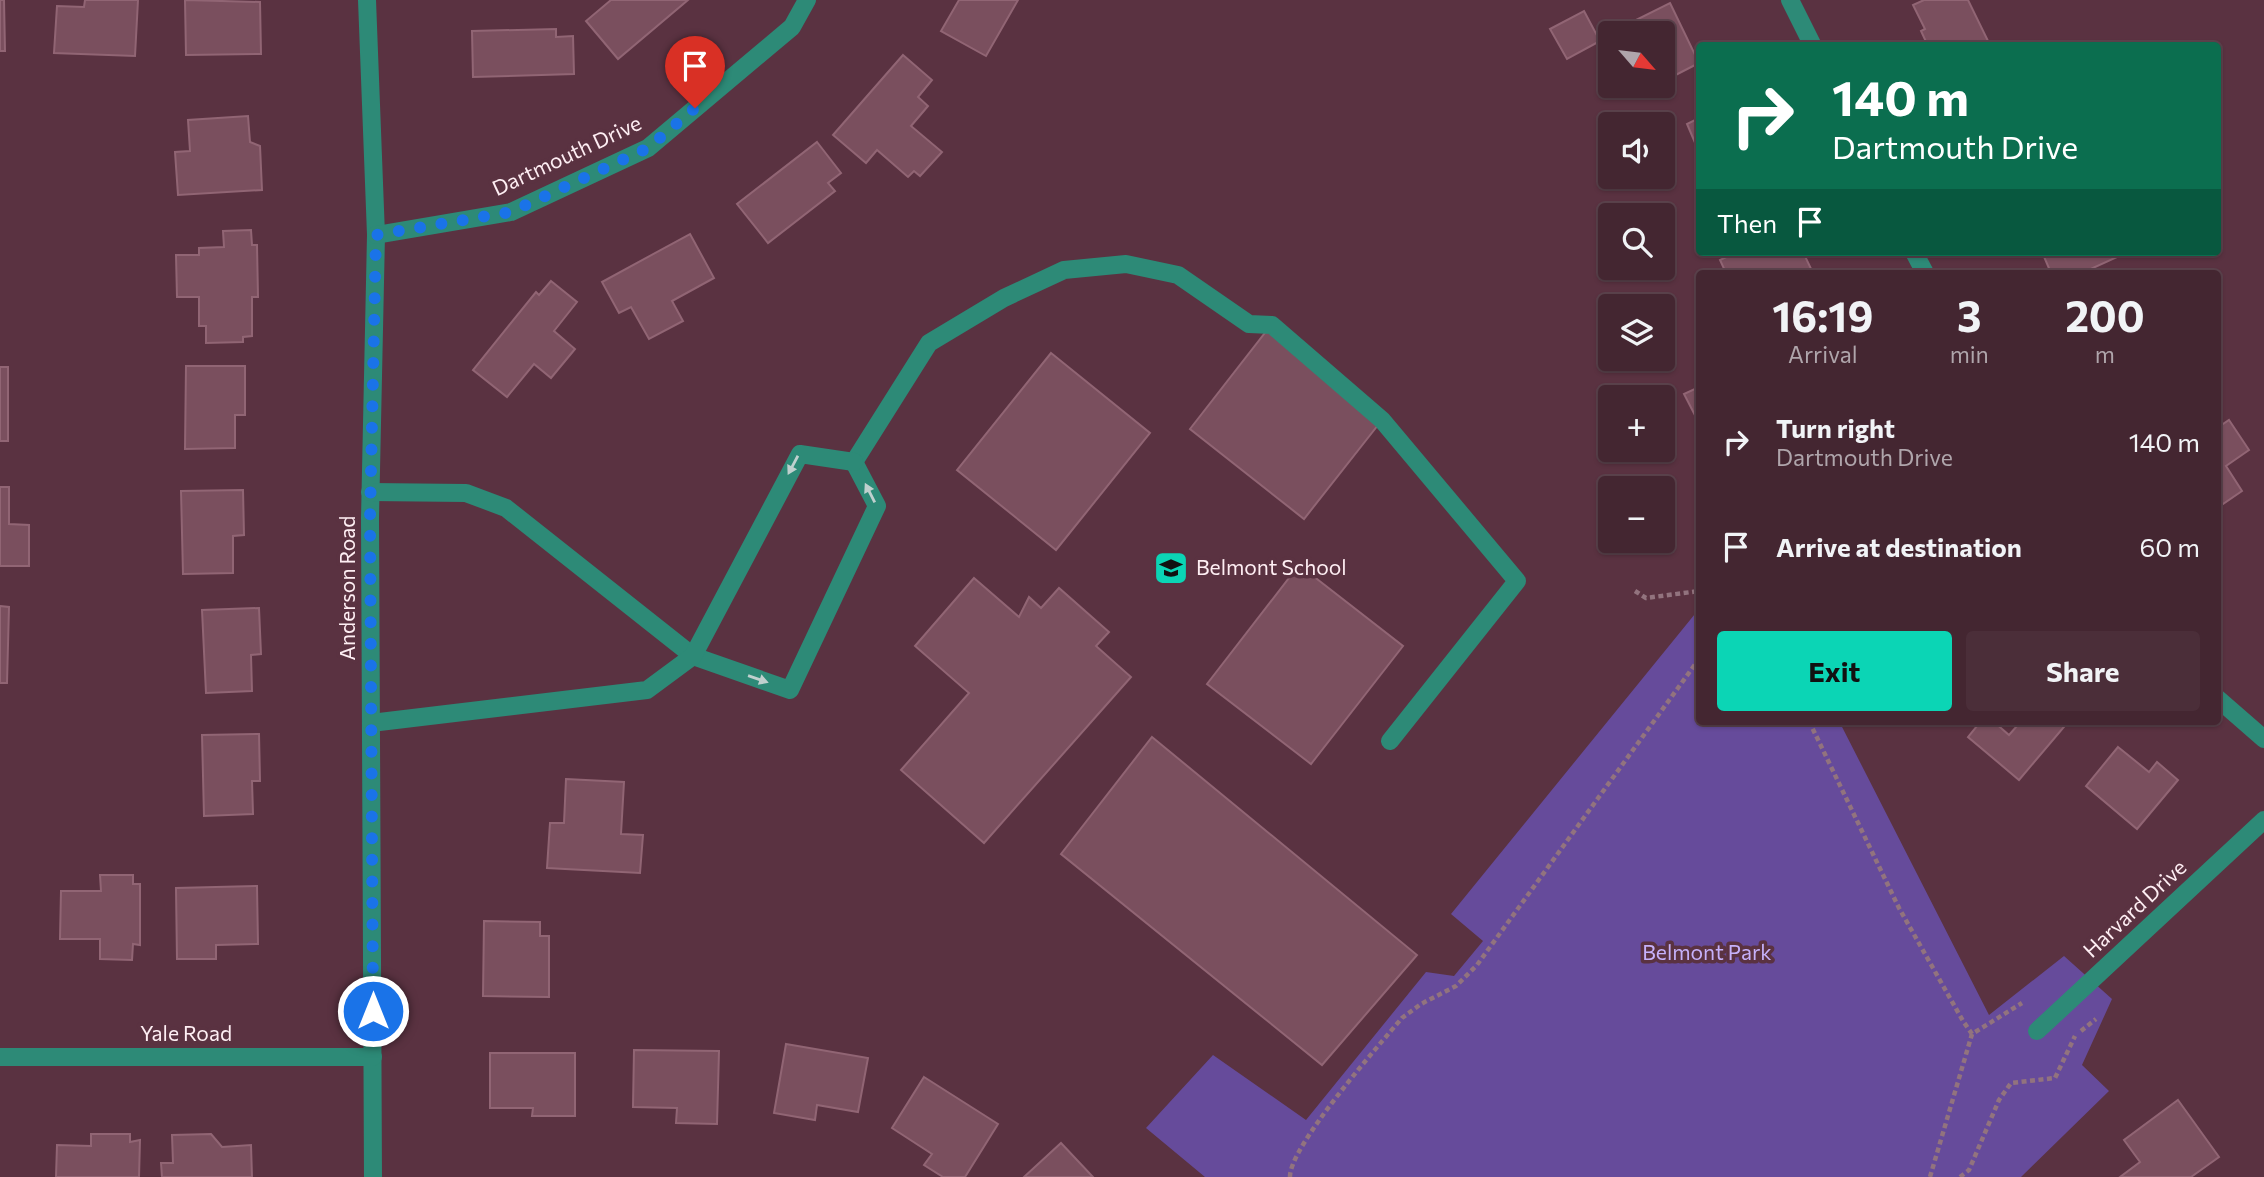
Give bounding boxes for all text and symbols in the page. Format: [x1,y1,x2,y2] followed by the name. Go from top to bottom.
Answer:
[1598,21,1675,98] north arrow
[1598,21,1675,553] map controls
[665,36,725,108] pin
[676,47,714,85] icon: arrive
[1832,66,1969,126] text: 140 m
[1717,70,1808,161] icon: right
[488,109,645,200] street label: Dartmouth Drive
[1598,112,1675,189] button: sound
[1832,126,2078,166] text: Dartmouth Drive
[1598,203,1675,280] button: search
[1791,203,1829,241] icon: arrive
[1717,207,1777,238] text: Then
[1772,289,1873,341] text: 16:19
[1957,289,1981,341] text: 3
[2065,289,2145,341] text: 200
[1598,294,1675,371] button: layers
[1788,340,1858,368] text: Arrival
[1950,340,1989,368] text: min
[2095,340,2115,368] text: m
[1598,385,1675,462] button: +
[1776,412,1895,443] text: Turn right
[1717,423,1755,461] icon: right
[2129,426,2200,457] text: 140 m
[1776,443,1953,471] text: Dartmouth Drive
[788,455,799,475] one-way arrow
[1598,476,1675,553] button: −
[864,483,875,503] one-way arrow
[334,516,359,660] street label: Anderson Road
[1717,528,1755,566] icon: arrive
[1776,531,2022,562] text: Arrive at destination
[2140,531,2200,562] text: 60 m
[1152,549,1190,587] school or university icon: Belmont School
[1196,554,1347,579] place label: Belmont School
[1717,631,1952,711] button: Exit
[1966,631,2200,711] button: Share
[747,674,768,685] one-way arrow
[2077,854,2191,962] street label: Harvard Drive
[1642,939,1772,964] park label: Belmont Park
[336,974,410,1048] position arrow
[140,1020,232,1045] street label: Yale Road

